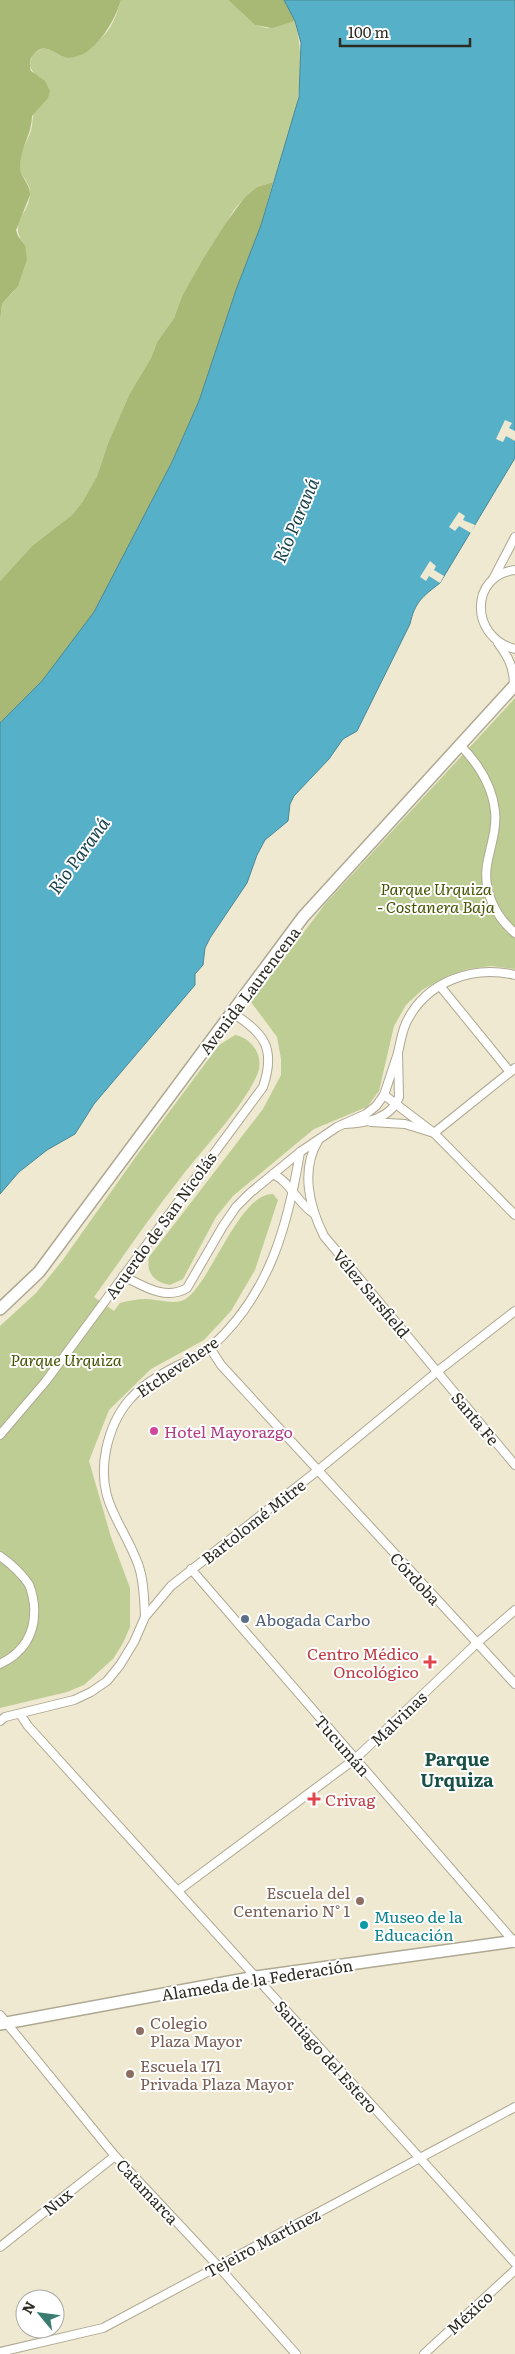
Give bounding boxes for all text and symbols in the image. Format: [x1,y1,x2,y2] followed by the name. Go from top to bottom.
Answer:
[340,15,470,47] scale bar
[348,20,389,43] text: 100 m
[265,473,325,567] water label: Río Paraná
[41,810,116,899] water label: Río Paraná
[377,876,496,918] park label: Parque Urquiza - Costanera Baja
[193,921,305,1059] street label: Avenida Laurencena
[98,1146,222,1304] street label: Acuerdo de San Nicolás
[328,1244,416,1342] street label: Vélez Sarsfield
[131,1330,223,1402] street label: Etchevehere
[10,1347,123,1371] park label: Parque Urquiza
[446,1386,506,1450] street label: Santa Fe
[164,1419,293,1443] place label: Hotel Mayorazgo
[148,1425,160,1437] marker: Hotel Mayorazgo
[196,1473,310,1569] street label: Bartolomé Mitre
[385,1546,447,1610] street label: Córdoba
[255,1607,370,1631] place label: Abogada Carbo
[239,1613,251,1625] marker: Abogada Carbo
[307,1641,419,1683] place label: Centro Médico Oncológico
[423,1655,437,1669] marker: Centro Médico Oncológico
[364,1685,432,1751] street label: Malvinas
[310,1709,377,1781] street label: Tucumán
[420,1745,494,1793] district label: Parque Urquiza
[325,1787,375,1811] place label: Crivag
[307,1792,321,1806] marker: Crivag
[233,1880,350,1922] place label: Escuela del Centenario N° 1
[354,1895,366,1907] marker: Escuela del Centenario N° 1
[374,1904,463,1946] place label: Museo de la Educación
[358,1919,370,1931] marker: Museo de la Educación
[159,1952,355,2006] street label: Alameda de la Federación
[270,1994,384,2118] street label: Santiago del Estero
[150,2010,243,2052] place label: Colegio Plaza Mayor
[134,2025,146,2037] marker: Colegio Plaza Mayor
[140,2053,294,2095] place label: Escuela 171 Privada Plaza Mayor
[124,2068,136,2080] marker: Escuela 171 Privada Plaza Mayor
[111,2153,185,2229] street label: Catamarca
[37,2181,78,2220] street label: Nux
[200,2201,324,2283] street label: Tejeiro Martínez
[440,2284,498,2340] street label: México
[15,2289,65,2339] north arrow
[16,2297,39,2317] text: N

